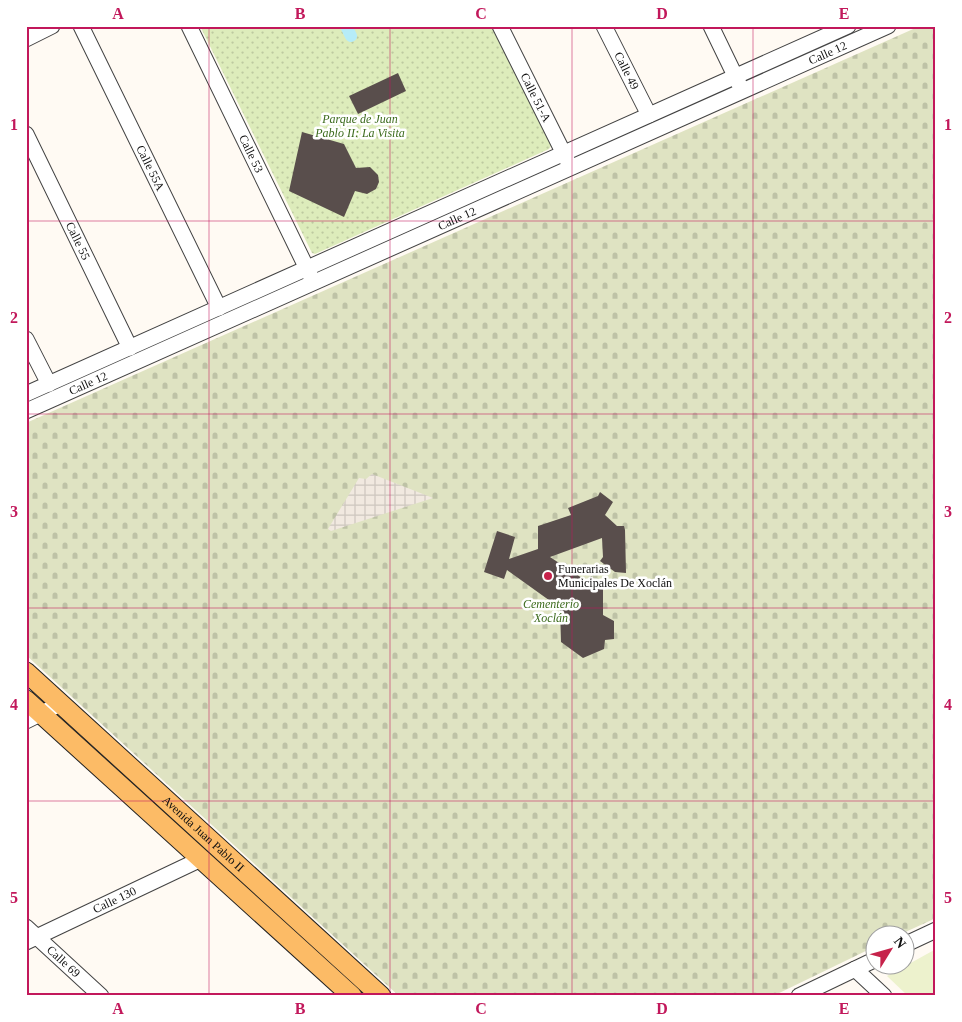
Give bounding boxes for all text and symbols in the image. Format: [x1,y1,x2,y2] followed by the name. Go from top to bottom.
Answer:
[112,5,124,22] text: A
[295,5,306,22] text: B
[475,5,487,22] text: C
[656,5,668,22] text: D
[839,5,849,22] text: E
[806,38,849,68] street label: Calle 12
[611,49,642,92] street label: Calle 49
[518,71,554,125] street label: Calle 51-A
[314,112,405,140] park label: Parque de Juan Pablo II: La Visita
[10,116,18,133] text: 1
[944,116,952,133] text: 1
[236,133,266,175] street label: Calle 53
[133,143,168,193] street label: Calle 55A
[436,204,478,233] street label: Calle 12
[63,220,93,262] street label: Calle 55
[10,309,18,326] text: 2
[944,309,952,326] text: 2
[67,369,109,398] street label: Calle 12
[10,503,18,520] text: 3
[944,503,952,520] text: 3
[558,562,672,590] place label: Funerarias Municipales De Xoclán
[542,570,554,582] marker: Funerarias Municipales De Xoclán
[523,597,579,625] park label: Cementerio Xoclán
[10,696,18,713] text: 4
[944,696,952,713] text: 4
[159,793,247,875] street label: Avenida Juan Pablo II
[91,884,138,916] street label: Calle 130
[10,889,18,906] text: 5
[944,889,952,906] text: 5
[864,924,914,974] north arrow
[891,934,909,951] text: N
[44,943,83,980] street label: Calle 69
[112,1000,124,1017] text: A
[295,1000,306,1017] text: B
[475,1000,487,1017] text: C
[656,1000,668,1017] text: D
[839,1000,849,1017] text: E

